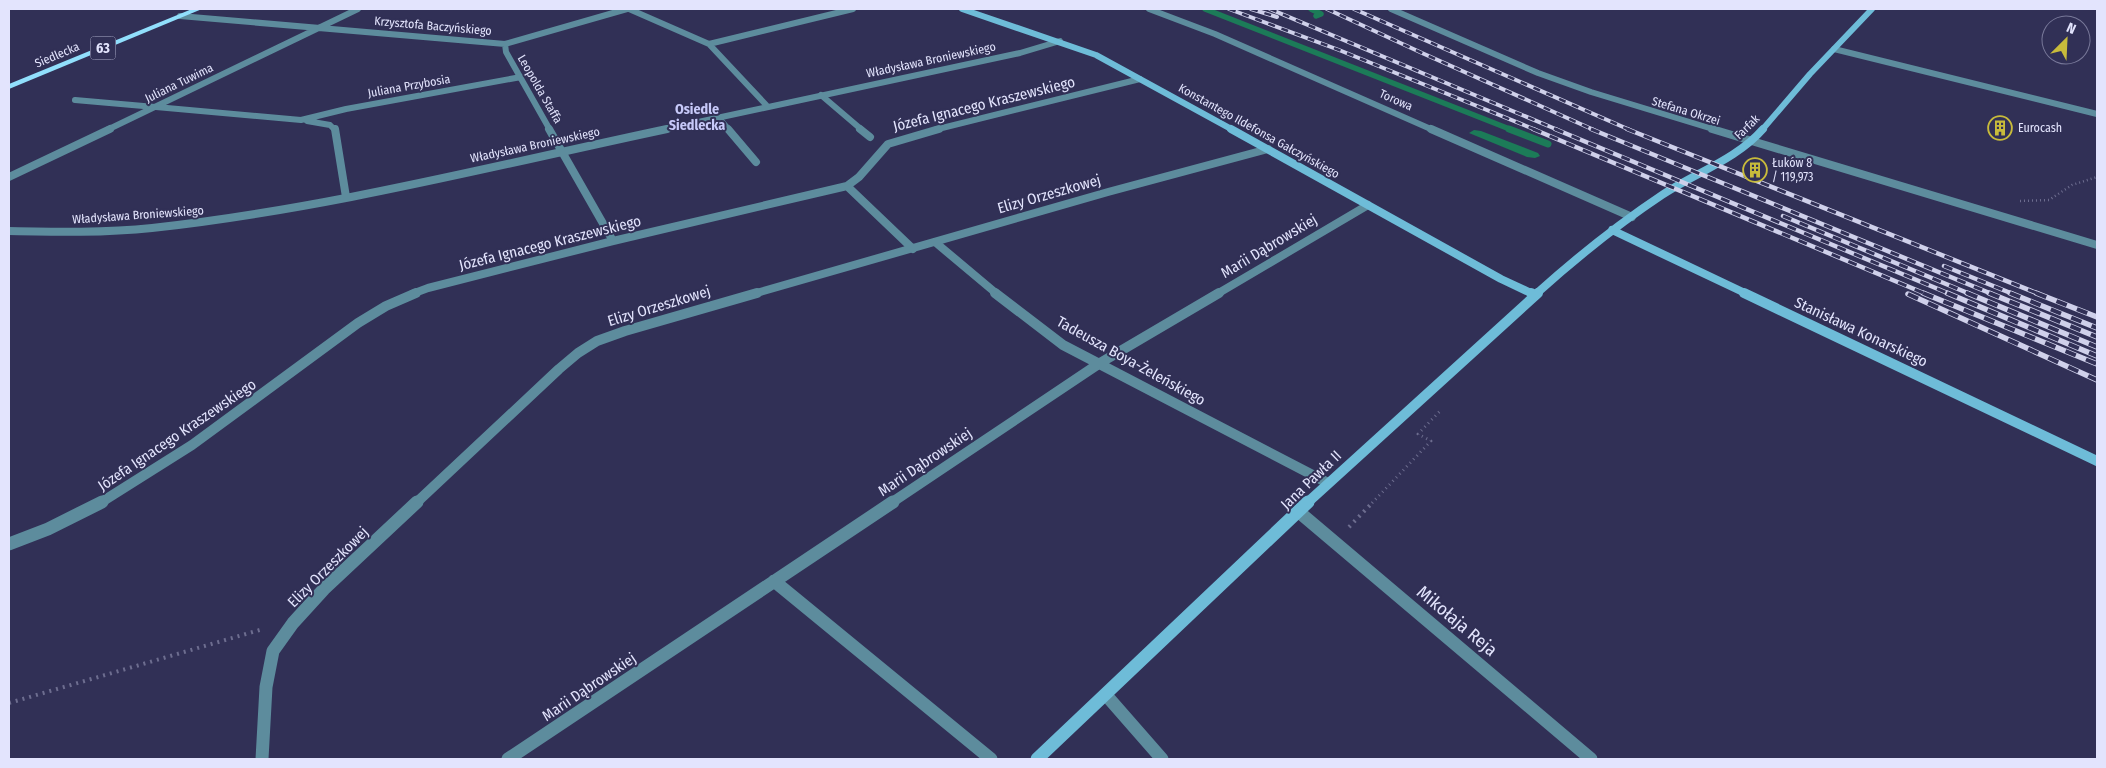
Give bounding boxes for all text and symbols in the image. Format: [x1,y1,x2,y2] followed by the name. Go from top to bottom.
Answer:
[374,14,492,38] street label: Krzysztofa Baczyńskiego
[2041,15,2091,65] north arrow
[2064,19,2078,38] text: N
[90,36,116,59] road number: 63
[33,39,81,71] street label: Siedlecka
[865,39,997,81] street label: Władysława Broniewskiego
[515,52,565,126] street label: Leopolda Staffa
[143,60,215,106] street label: Juliana Tuwima
[367,72,451,100] street label: Juliana Przybosia
[891,73,1077,135] street label: Józefa Ignacego Kraszewskiego
[1176,81,1342,181] street label: Konstantego Ildefonsa Gałczyńskiego
[1377,86,1415,114] street label: Torowa
[1650,94,1722,128] street label: Stefana Okrzei
[669,101,725,134] district label: Osiedle Siedlecka
[1732,111,1763,142] street label: Farfak
[1987,115,2013,141] building icon: Eurocash
[2018,121,2062,135] place label: Eurocash
[469,124,601,166] street label: Władysława Broniewskiego
[1772,156,1814,184] place label: Łuków 8 / 119,973
[1742,157,1768,183] building icon: Łuków 8 / 119,973
[995,171,1103,217] street label: Elizy Orzeszkowej
[72,203,204,227] street label: Władysława Broniewskiego
[1218,210,1320,282] street label: Marii Dąbrowskiej
[457,212,643,274] street label: Józefa Ignacego Kraszewskiego
[605,282,713,330] street label: Elizy Orzeszkowej
[1792,293,1930,371] street label: Stanisława Konarskiego
[1053,313,1209,409] street label: Tadeusza Boya-Żeleńskiego
[94,375,260,495] street label: Józefa Ignacego Kraszewskiego
[875,424,975,500] street label: Marii Dąbrowskiej
[1277,447,1345,513] street label: Jana Pawła II
[284,523,372,611] street label: Elizy Orzeszkowej
[1412,581,1502,661] street label: Mikołaja Reja
[539,649,639,725] street label: Marii Dąbrowskiej

